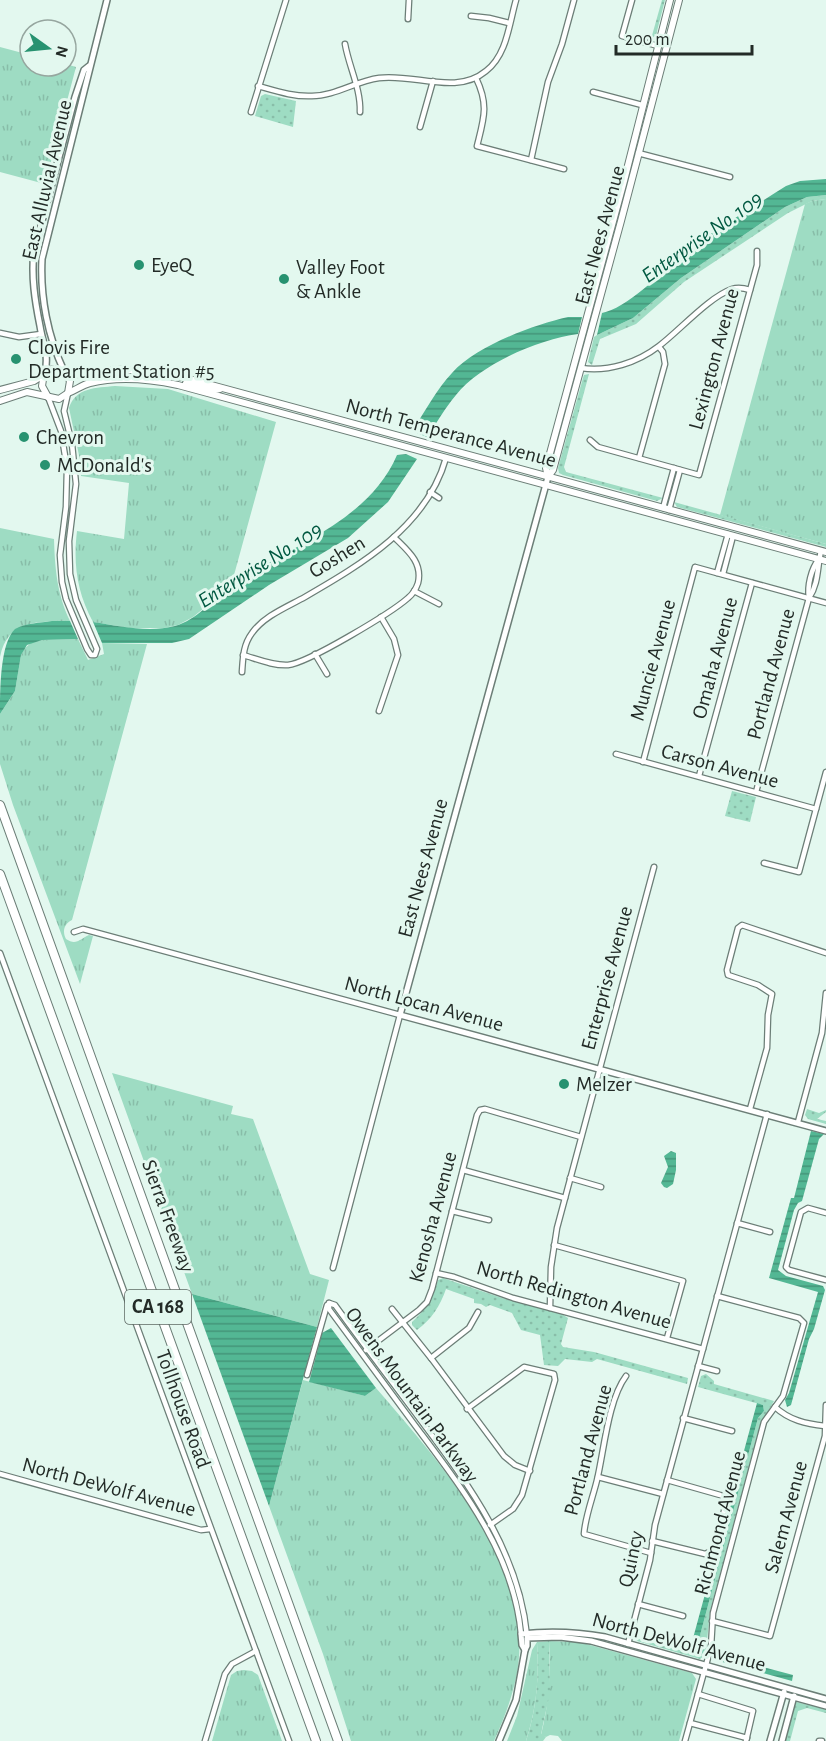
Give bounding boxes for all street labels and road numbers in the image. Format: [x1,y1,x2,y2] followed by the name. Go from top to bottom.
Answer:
[18,98,76,262] street label: East Alluvial Avenue
[571,163,629,307] street label: East Nees Avenue
[685,286,743,432] street label: Lexington Avenue
[343,395,559,471] street label: North Temperance Avenue
[305,532,369,582] street label: Goshen
[689,595,741,721] street label: Omaha Avenue
[627,597,679,723] street label: Muncie Avenue
[743,606,799,742] street label: Portland Avenue
[659,740,781,792] street label: Carson Avenue
[394,796,452,940] street label: East Nees Avenue
[578,904,636,1052] street label: Enterprise Avenue
[342,973,506,1035] street label: North Locan Avenue
[405,1149,461,1285] street label: Kenosha Avenue
[138,1157,198,1275] street label: Sierra Freeway
[474,1257,674,1333] street label: North Redington Avenue
[125,1290,191,1324] road number: CA 168
[341,1303,483,1487] street label: Owens Mountain Parkway
[152,1347,214,1471] street label: Tollhouse Road
[560,1382,616,1518] street label: Portland Avenue
[691,1448,749,1598] street label: Richmond Avenue
[20,1454,198,1520] street label: North DeWolf Avenue
[761,1458,811,1576] street label: Salem Avenue
[615,1529,647,1589] street label: Quincy
[590,1609,768,1675] street label: North DeWolf Avenue

